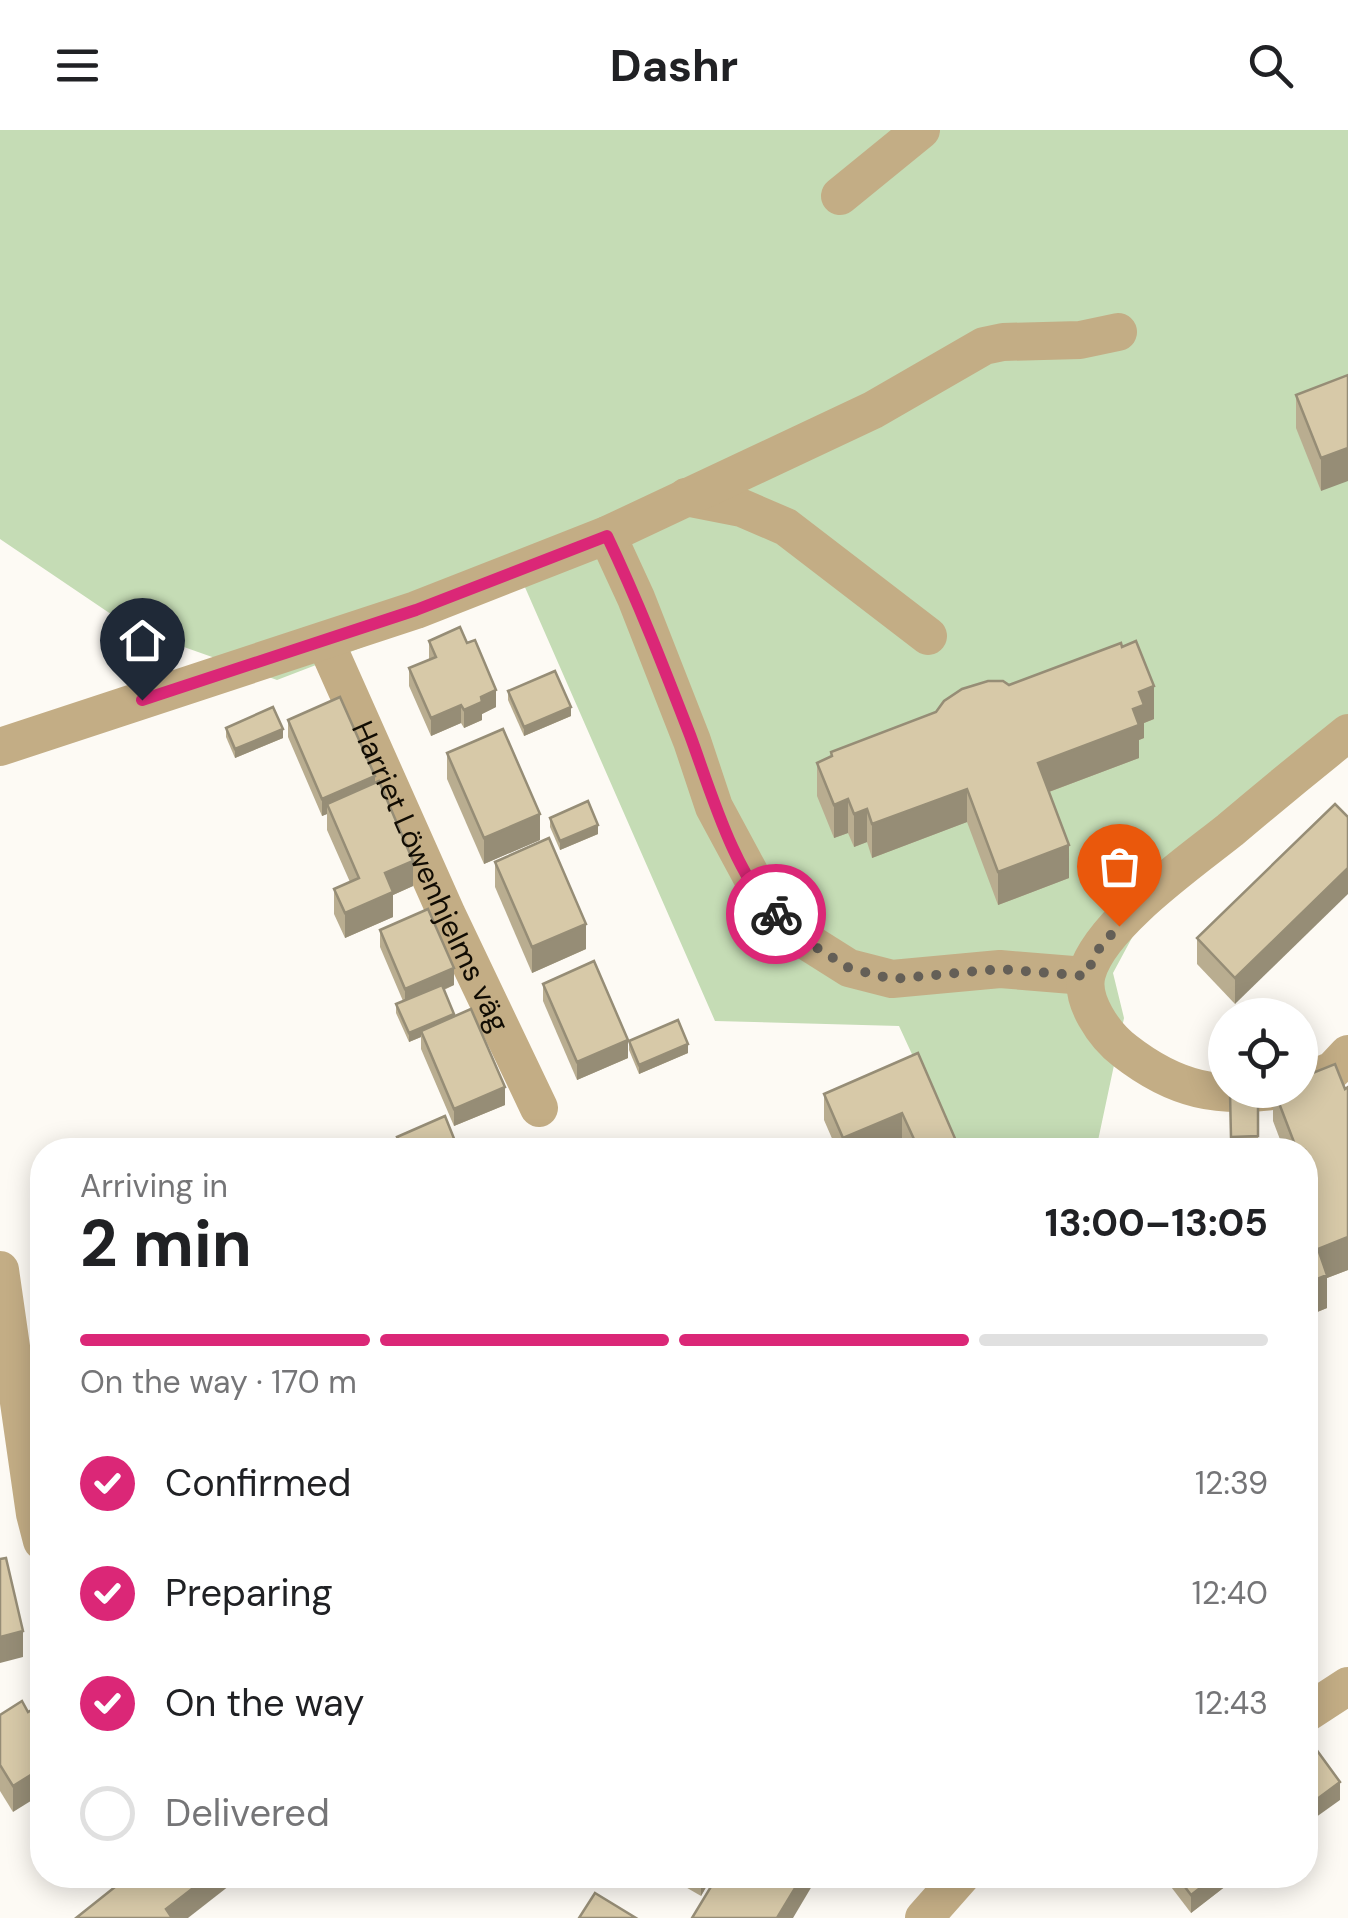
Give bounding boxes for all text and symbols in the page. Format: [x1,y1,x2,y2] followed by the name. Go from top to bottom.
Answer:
[610,36,738,95] text: Dashr
[50,38,105,93] icon: menu
[1243,38,1298,93] icon: search
[100,598,185,701] pin
[115,613,170,668] icon: home
[343,715,519,1038] street label: Harriet Löwenhjelms väg
[1077,824,1162,927] pin
[1092,839,1147,894] icon: bag
[726,864,826,964] courier
[749,887,804,942] icon: bike
[1208,998,1318,1108] map controls
[1208,998,1318,1108] button: locate
[80,1165,228,1207] text: Arriving in
[1045,1198,1268,1248] text: 13:00–13:05
[80,1202,252,1286] text: 2 min
[80,1361,357,1403] text: On the way · 170 m
[80,1456,135,1511] icon: check
[165,1458,351,1508] text: Confirmed
[1195,1462,1268,1504] text: 12:39
[80,1566,135,1621] icon: check
[165,1568,333,1618] text: Preparing
[1192,1572,1268,1614] text: 12:40
[80,1676,135,1731] icon: check
[165,1678,364,1728] text: On the way
[1195,1682,1268,1724] text: 12:43
[165,1788,330,1838] text: Delivered

